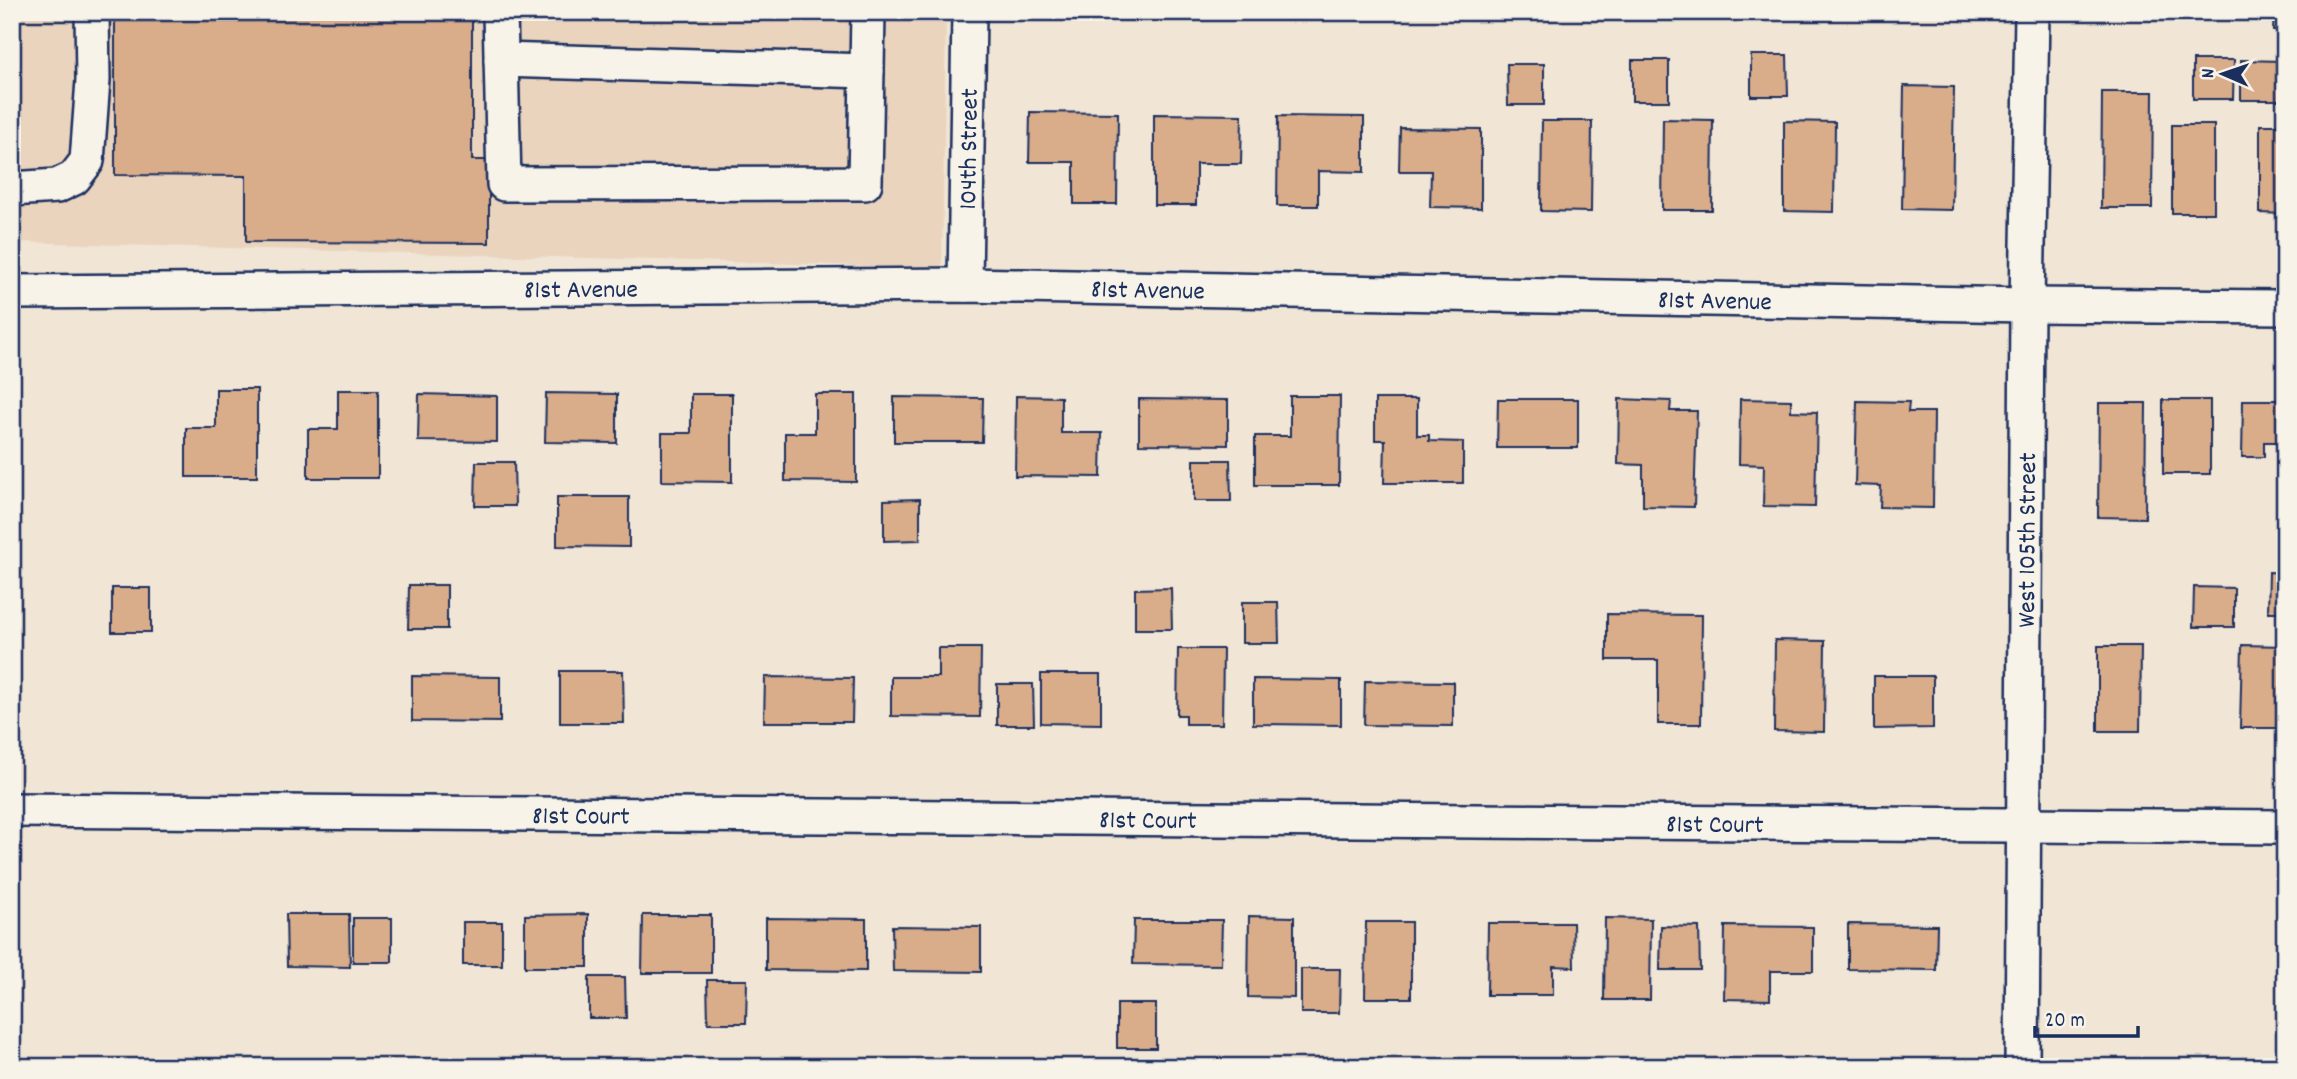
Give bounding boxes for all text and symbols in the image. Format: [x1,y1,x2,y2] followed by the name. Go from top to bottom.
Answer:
[2188,38,2258,108] north arrow
[2196,68,2223,79] text: N
[951,88,990,210] street label: 104th Street
[524,272,638,310] street label: 81st Avenue
[1091,272,1205,312] street label: 81st Avenue
[1658,283,1772,322] street label: 81st Avenue
[2010,452,2048,628] street label: West 105th Street
[532,799,630,837] street label: 81st Court
[1099,803,1197,841] street label: 81st Court
[1666,807,1764,845] street label: 81st Court
[2035,995,2138,1039] scale bar
[2045,1007,2085,1037] text: 20 m

